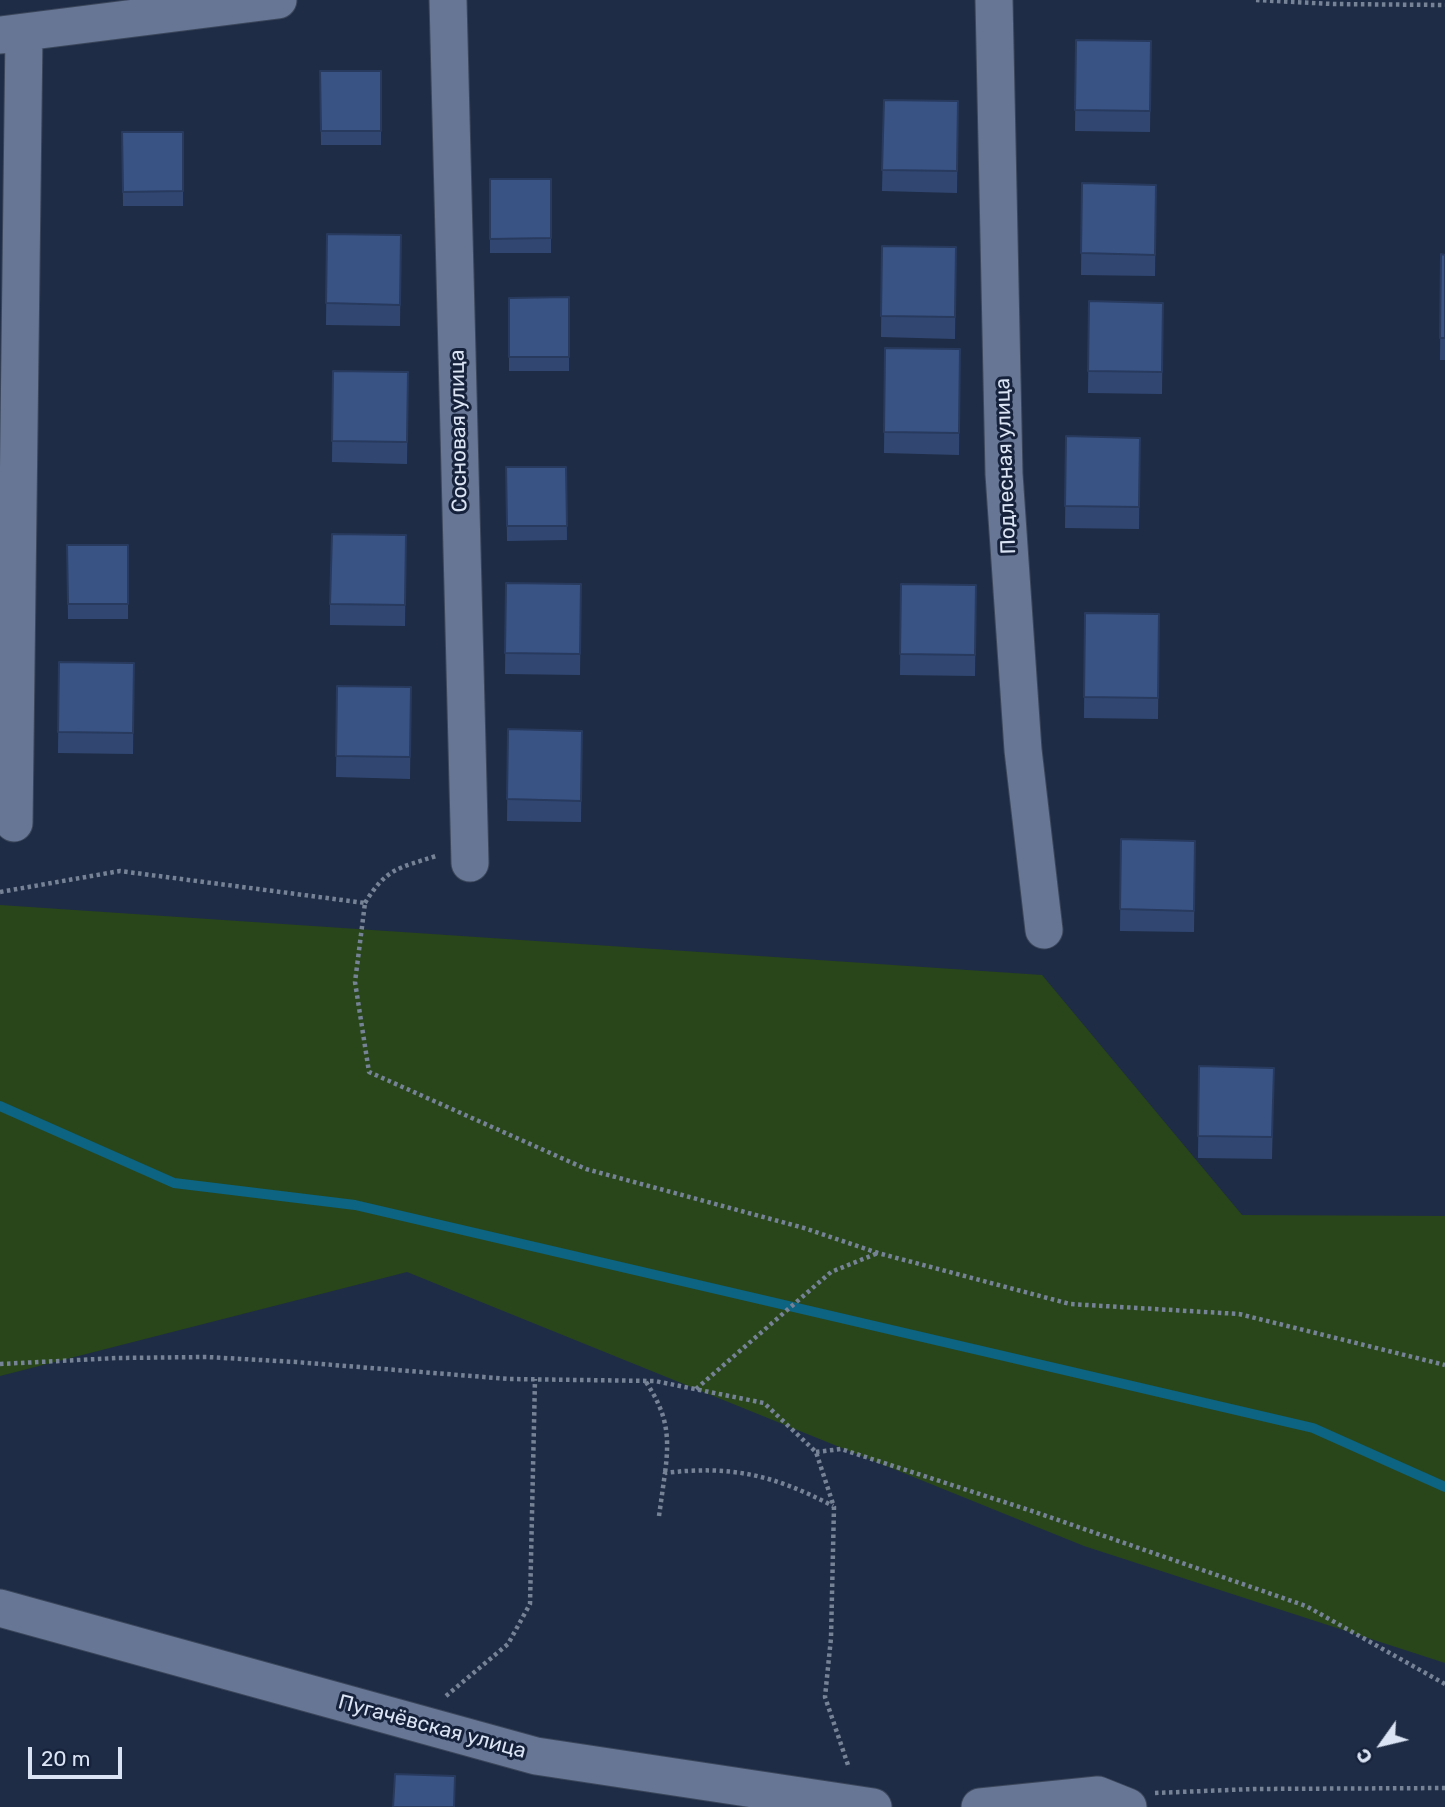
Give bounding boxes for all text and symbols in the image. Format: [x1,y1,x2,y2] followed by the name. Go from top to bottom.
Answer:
[445,349,473,513] street label: Сосновая улица
[990,377,1022,555] street label: Подлесная улица
[335,1690,529,1764] street label: Пугачёвская улица
[1347,1709,1417,1779] north arrow
[32,1734,126,1778] scale bar
[1351,1744,1377,1768] text: С
[41,1746,90,1771] text: 20 m

